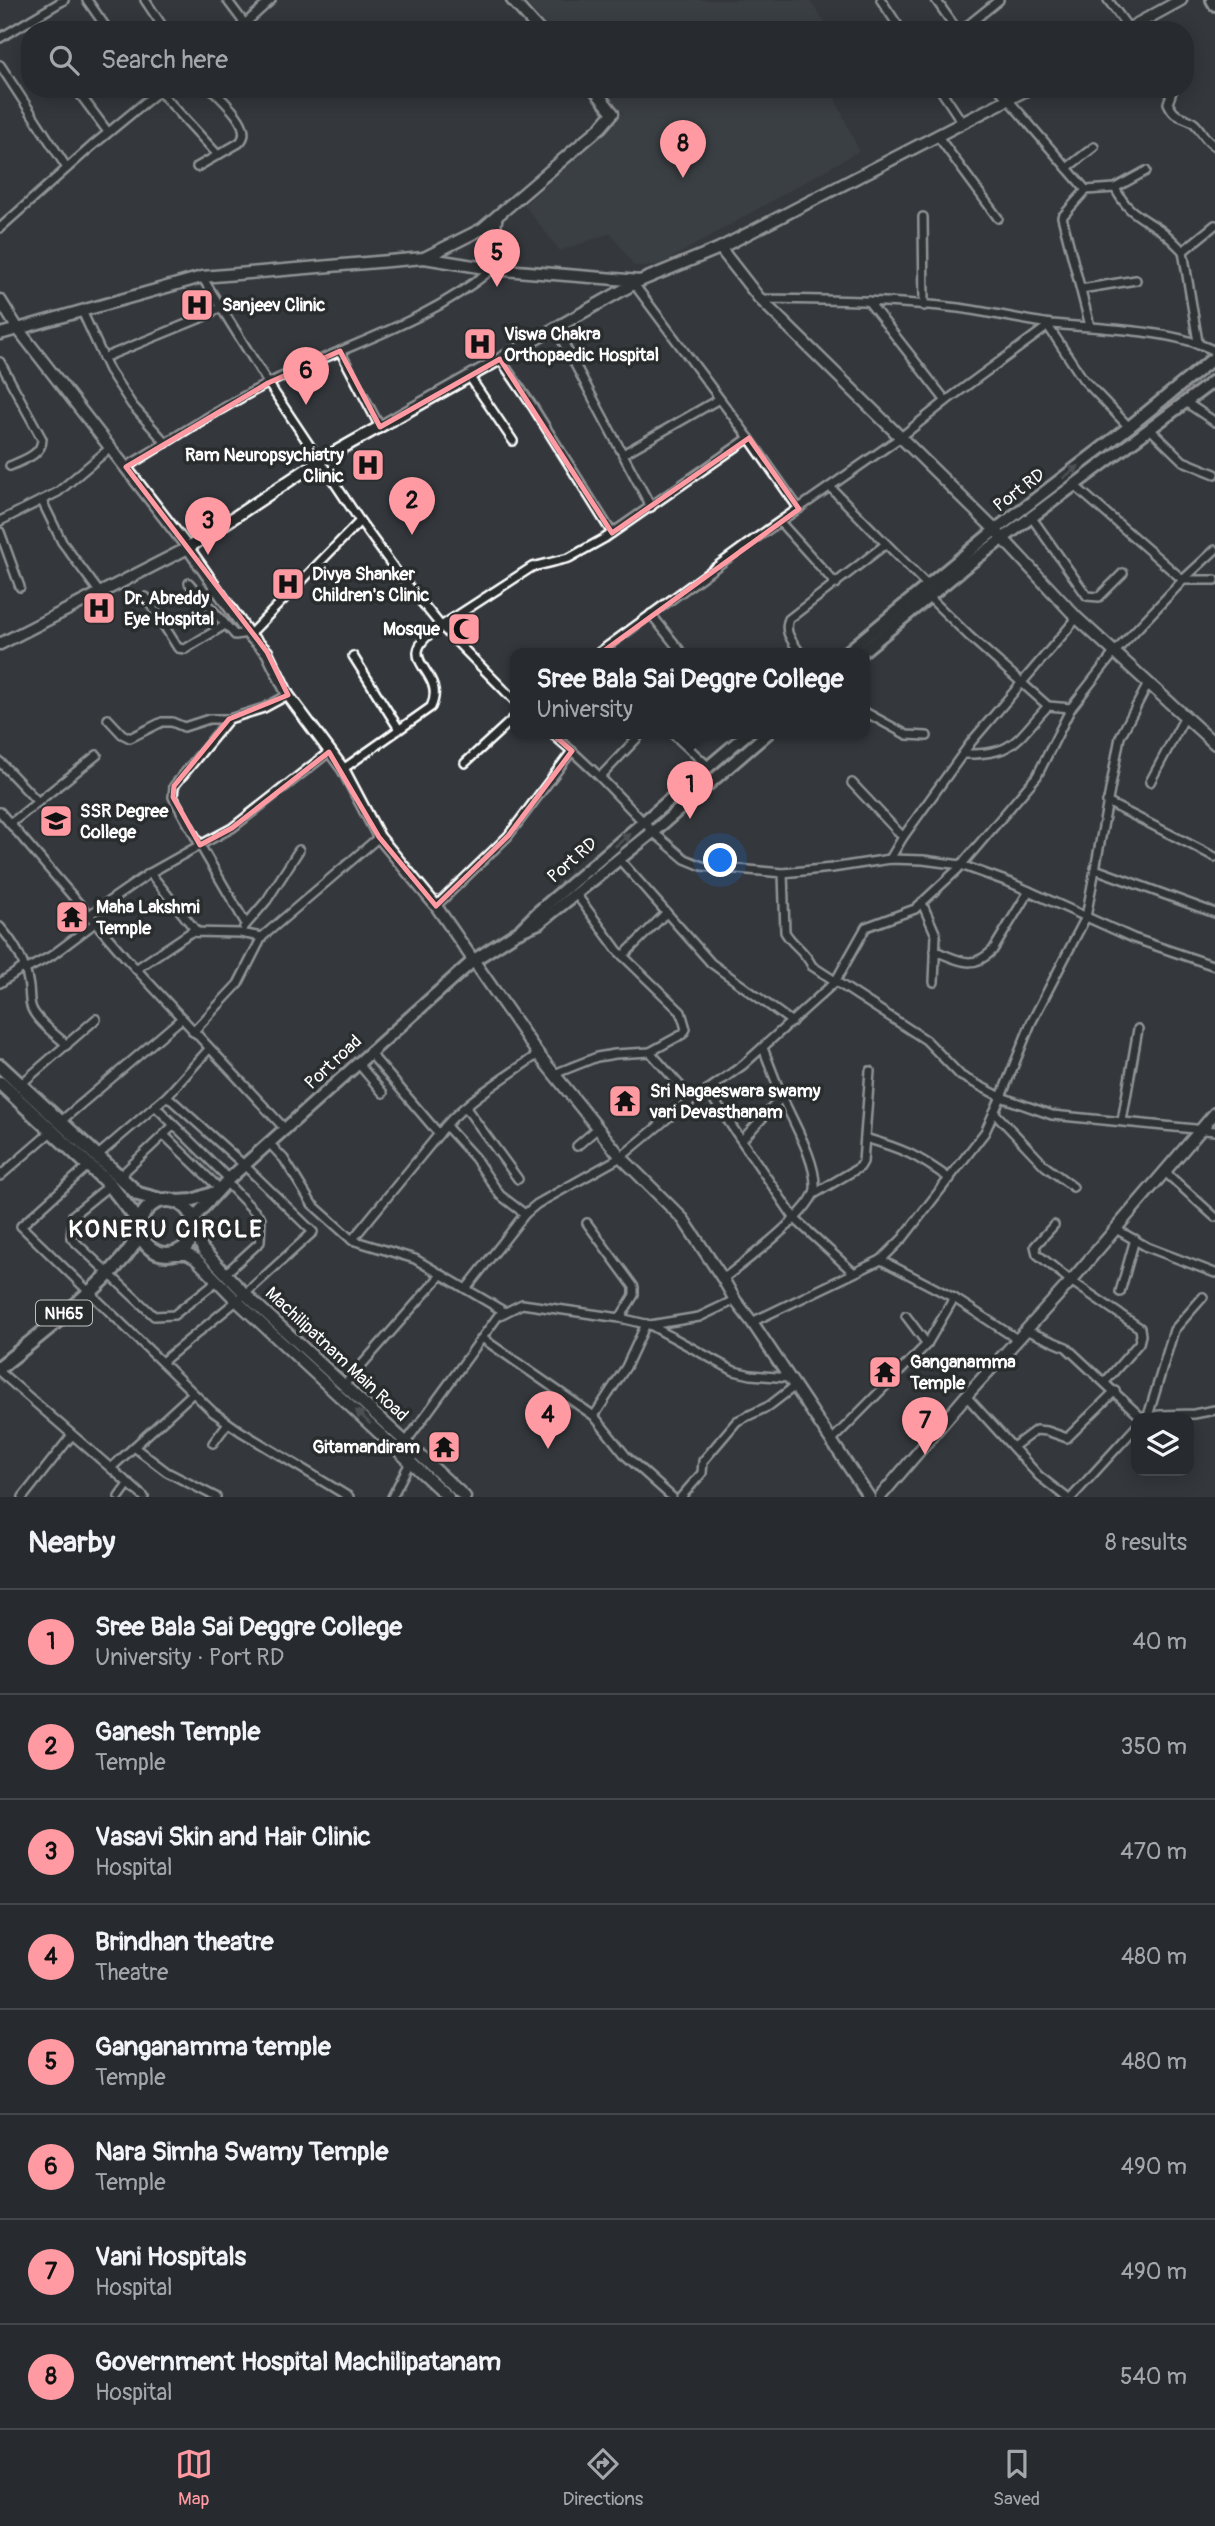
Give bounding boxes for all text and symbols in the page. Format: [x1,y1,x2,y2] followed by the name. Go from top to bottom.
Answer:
[21,21,1194,98] search box
[45,41,83,79] icon: search
[101,44,228,76] text: Search here
[660,120,706,178] pin: 8
[474,229,520,287] pin: 5
[178,286,216,324] hospital icon: Sanjeev Clinic
[222,294,325,317] place label: Sanjeev Clinic
[504,323,659,367] place label: Viswa Chakra Orthopaedic Hospital
[461,325,499,363] hospital icon: Viswa Chakra Orthopaedic Hospital
[283,347,329,405] pin: 6
[185,444,344,488] place label: Ram Neuropsychiatry Clinic
[349,446,387,484] hospital icon: Ram Neuropsychiatry Clinic
[989,463,1050,517] street label: Port RD
[1062,465,1080,479] one-way arrow
[389,477,435,535] pin: 2
[185,497,231,555] pin: 3
[312,563,429,607] place label: Divya Shanker Children's Clinic
[269,565,307,603] hospital icon: Divya Shanker Children's Clinic
[124,587,214,631] place label: Dr. Abreddy Eye Hospital
[80,589,118,627] hospital icon: Dr. Abreddy Eye Hospital
[445,610,483,648] mosque icon: Mosque
[383,618,441,641] place label: Mosque
[510,648,870,739] popup
[536,663,844,695] text: Sree Bala Sai Deggre College
[536,695,633,724] text: University
[667,761,713,819] pin: 1
[80,800,169,844] place label: SSR Degree College
[37,802,75,840] school or university icon: SSR Degree College
[543,832,602,888] street label: Port RD
[613,832,631,847] one-way arrow
[703,843,737,877] your location
[95,896,200,940] place label: Maha Lakshmi Temple
[53,898,91,936] temple icon: Maha Lakshmi Temple
[300,1030,367,1095] street label: Port road
[649,1080,821,1124] place label: Sri Nagaeswara swamy vari Devasthanam
[606,1082,644,1120] temple icon: Sri Nagaeswara swamy vari Devasthanam
[68,1215,264,1244] district label: KONERU CIRCLE
[260,1282,413,1427] street label: Machilipatnam Main Road
[36,1301,92,1326] road number: NH65
[909,1351,1016,1395] place label: Ganganamma Temple
[866,1353,904,1391] temple icon: Ganganamma Temple
[525,1391,571,1449] pin: 4
[902,1397,948,1455] pin: 7
[354,1409,372,1425] one-way arrow
[1131,1413,1194,1476] map controls
[1131,1413,1194,1476] button: layers
[425,1428,463,1466] temple icon: Gitamandiram
[312,1436,420,1459] place label: Gitamandiram
[28,1524,115,1561] text: Nearby
[1105,1528,1187,1557] text: 8 results
[95,1611,402,1643] text: Sree Bala Sai Deggre College
[47,1627,56,1656] text: 1
[1133,1627,1187,1656] text: 40 m
[95,1643,284,1672] text: University · Port RD
[95,1716,260,1748] text: Ganesh Temple
[45,1732,57,1761] text: 2
[1121,1732,1187,1761] text: 350 m
[95,1748,166,1777] text: Temple
[95,1821,371,1853] text: Vasavi Skin and Hair Clinic
[45,1837,57,1866] text: 3
[1120,1837,1187,1866] text: 470 m
[95,1853,173,1882] text: Hospital
[95,1926,274,1958] text: Brindhan theatre
[44,1942,58,1971] text: 4
[1121,1942,1187,1971] text: 480 m
[95,1958,168,1987] text: Theatre
[95,2031,331,2063] text: Ganganamma temple
[45,2047,57,2076] text: 5
[1121,2047,1187,2076] text: 480 m
[95,2063,166,2092] text: Temple
[95,2136,388,2168] text: Nara Simha Swamy Temple
[44,2152,58,2181] text: 6
[1121,2152,1187,2181] text: 490 m
[95,2168,166,2197] text: Temple
[95,2241,246,2273] text: Vani Hospitals
[45,2257,57,2286] text: 7
[1121,2257,1187,2286] text: 490 m
[95,2273,173,2302] text: Hospital
[95,2346,501,2378] text: Government Hospital Machilipatanam
[45,2362,57,2391] text: 8
[1120,2362,1187,2391] text: 540 m
[95,2378,173,2407] text: Hospital
[175,2445,213,2511] tab: Map
[563,2445,643,2511] tab: Directions
[993,2445,1040,2511] tab: Saved

